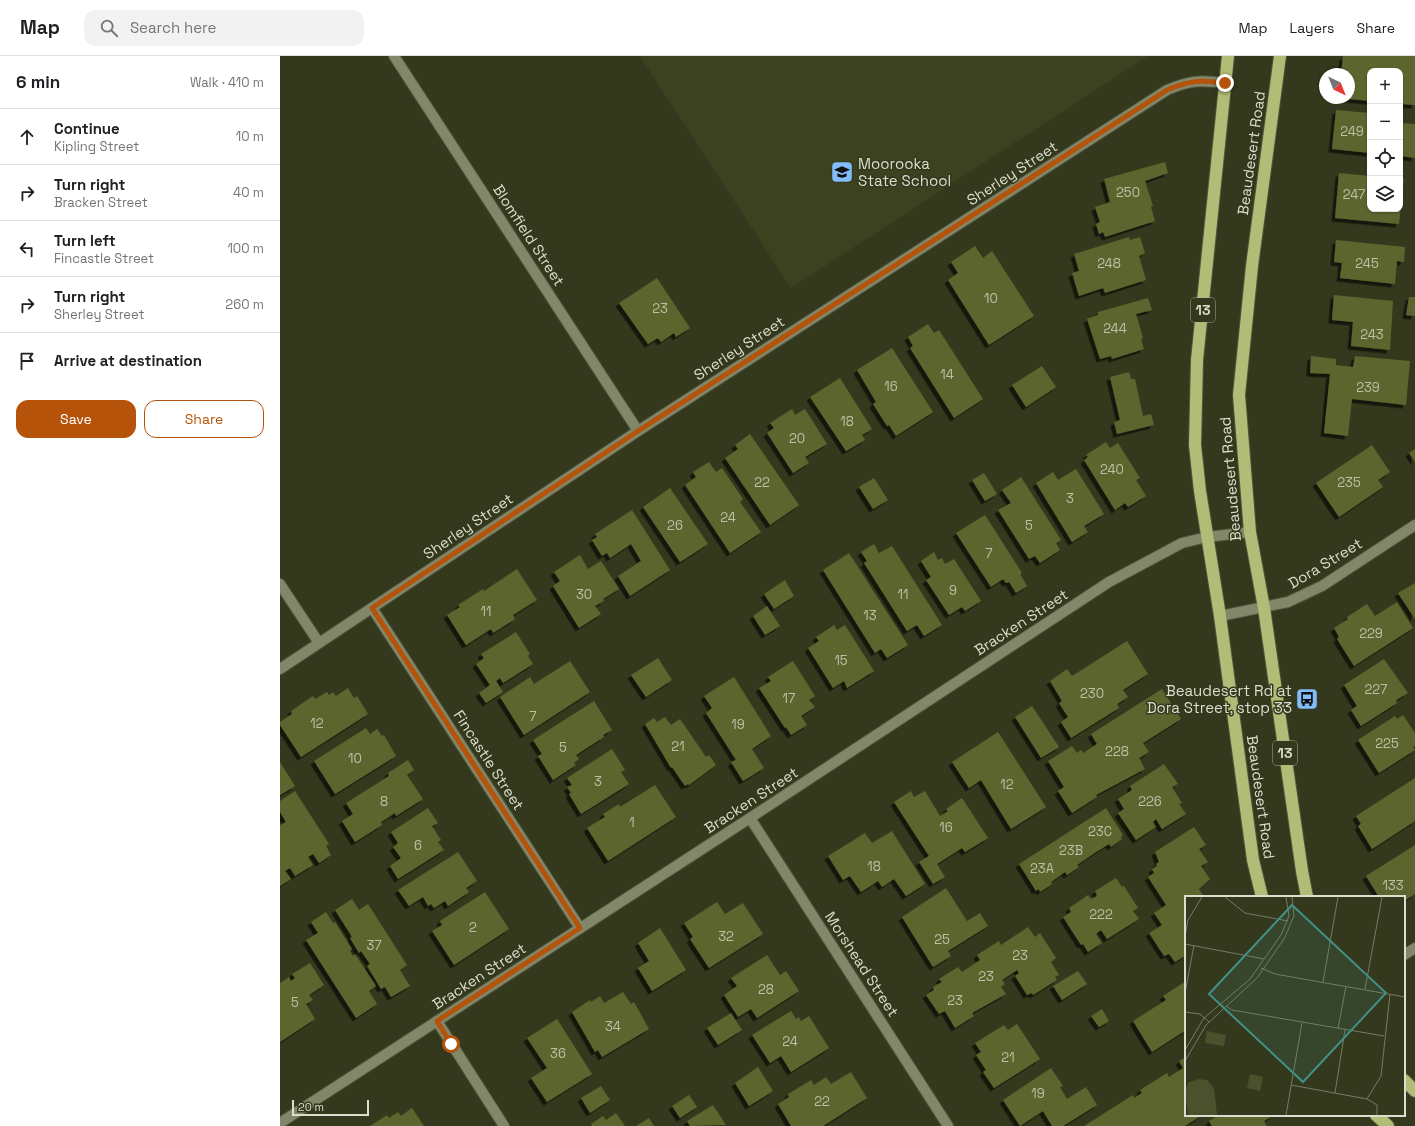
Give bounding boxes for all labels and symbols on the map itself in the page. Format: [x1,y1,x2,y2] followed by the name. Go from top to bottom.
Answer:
[1319,68,1355,104] north arrow
[1216,74,1234,92] route end
[1233,90,1269,216] street label: Beaudesert Road
[1340,123,1364,140] house number: 249
[963,137,1061,209] street label: Sherley Street
[858,154,951,190] place label: Moorooka State School
[829,159,855,185] school or university icon: Moorooka State School
[489,181,569,289] street label: Blomfield Street
[1116,184,1140,201] house number: 250
[1343,186,1365,203] house number: 247
[1097,255,1121,272] house number: 248
[1355,255,1379,272] house number: 245
[984,290,998,307] house number: 10
[1191,298,1215,322] road number: 13
[652,300,668,317] house number: 23
[690,312,788,384] street label: Sherley Street
[1103,320,1127,337] house number: 244
[1360,326,1384,343] house number: 243
[940,366,954,383] house number: 14
[884,378,898,395] house number: 16
[1356,379,1380,396] house number: 239
[840,413,854,430] house number: 18
[1215,416,1245,542] street label: Beaudesert Road
[789,430,805,447] house number: 20
[1100,461,1124,478] house number: 240
[754,474,770,491] house number: 22
[1337,474,1361,491] house number: 235
[419,489,517,563] street label: Sherley Street
[1066,490,1074,507] house number: 3
[720,509,736,526] house number: 24
[667,517,683,534] house number: 26
[1025,517,1033,534] house number: 5
[1285,533,1366,593] street label: Dora Street
[985,545,993,562] house number: 7
[949,582,957,599] house number: 9
[970,585,1072,659] street label: Bracken Street
[576,586,592,603] house number: 30
[898,586,908,603] house number: 11
[481,603,491,620] house number: 11
[863,607,877,624] house number: 13
[1359,625,1383,642] house number: 229
[834,652,848,669] house number: 15
[1147,681,1292,717] place label: Beaudesert Rd at Dora Street, stop 33
[1365,681,1387,698] house number: 227
[1080,685,1104,702] house number: 230
[1294,686,1320,712] bus stop icon: Beaudesert Rd at Dora Street, stop 33
[783,690,795,707] house number: 17
[450,706,528,814] street label: Fincastle Street
[529,708,537,725] house number: 7
[310,715,324,732] house number: 12
[731,716,745,733] house number: 19
[1243,734,1279,860] street label: Beaudesert Road
[1375,735,1399,752] house number: 225
[671,738,685,755] house number: 21
[559,739,567,756] house number: 5
[1273,741,1297,765] road number: 13
[1105,743,1129,760] house number: 228
[348,750,362,767] house number: 10
[700,763,802,837] street label: Bracken Street
[594,773,602,790] house number: 3
[1000,776,1014,793] house number: 12
[380,793,388,810] house number: 8
[1138,793,1162,810] house number: 226
[629,814,635,831] house number: 1
[939,819,953,836] house number: 16
[1088,823,1112,840] house number: 23C
[414,837,422,854] house number: 6
[1059,842,1083,859] house number: 23B
[867,858,881,875] house number: 18
[1030,860,1054,877] house number: 23A
[1382,877,1404,894] house number: 133
[1185,896,1405,1116] inset map
[1089,906,1113,923] house number: 222
[821,908,903,1020] street label: Morshead Street
[469,919,477,936] house number: 2
[718,928,734,945] house number: 32
[934,931,950,948] house number: 25
[366,937,382,954] house number: 37
[428,939,530,1013] street label: Bracken Street
[1012,947,1028,964] house number: 23
[978,968,994,985] house number: 23
[758,981,774,998] house number: 28
[947,992,963,1009] house number: 23
[291,994,299,1011] house number: 5
[605,1018,621,1035] house number: 34
[782,1033,798,1050] house number: 24
[442,1035,460,1053] route start
[550,1045,566,1062] house number: 36
[1001,1049,1015,1066] house number: 21
[1031,1085,1045,1102] house number: 19
[814,1093,830,1110] house number: 22
[292,1098,369,1117] scale bar

